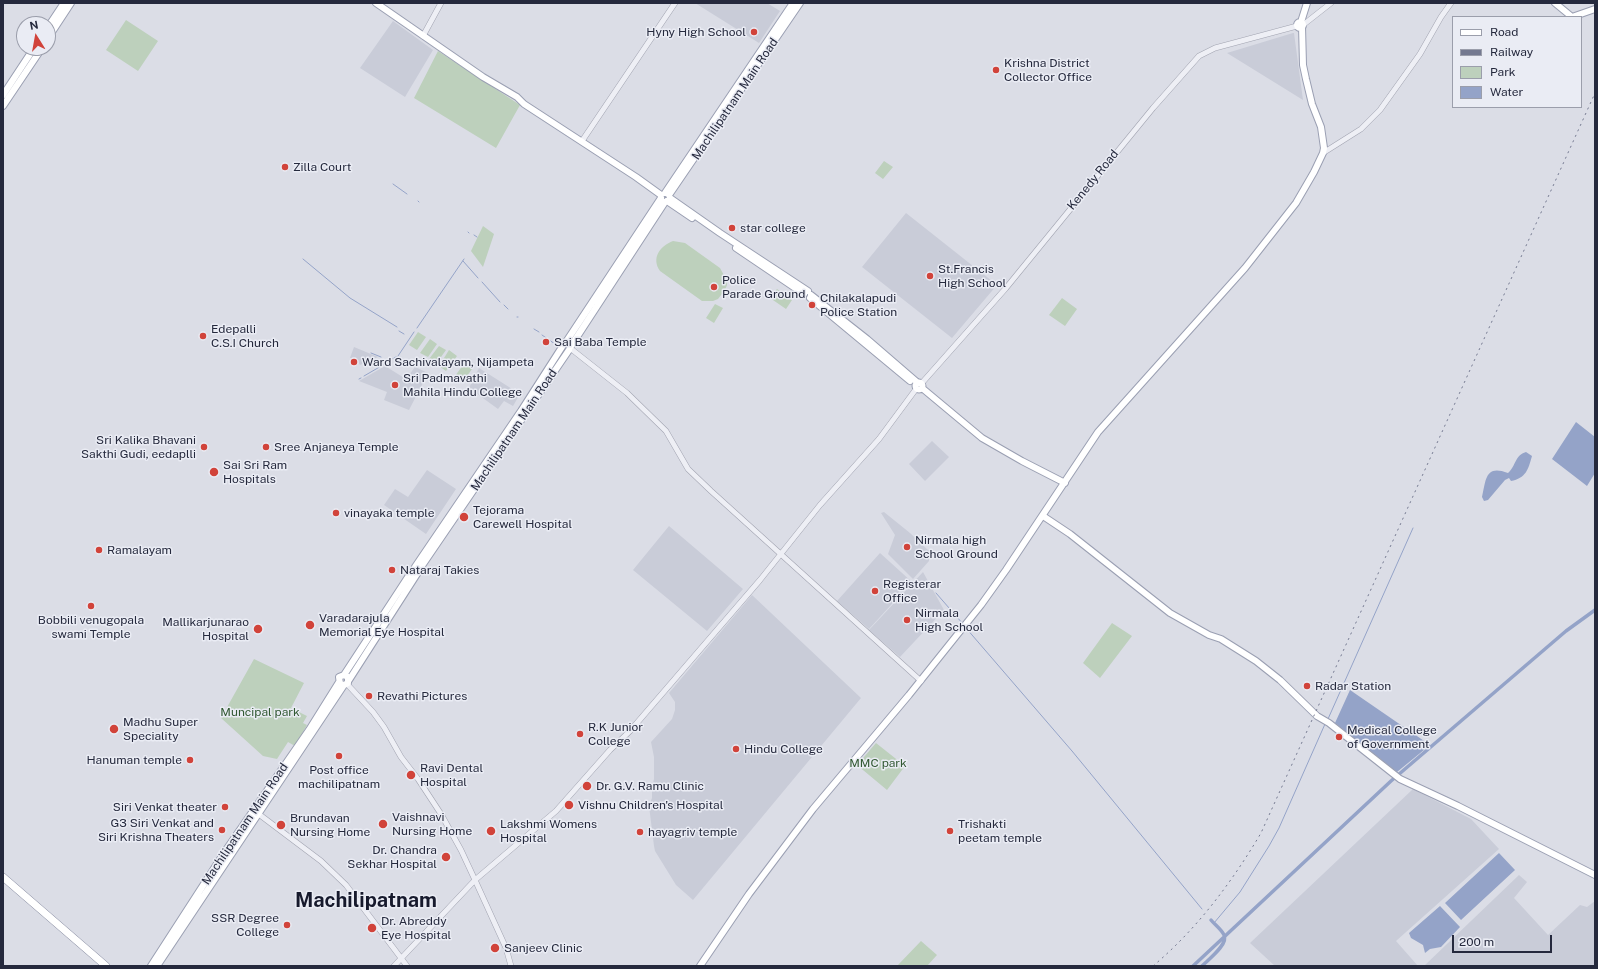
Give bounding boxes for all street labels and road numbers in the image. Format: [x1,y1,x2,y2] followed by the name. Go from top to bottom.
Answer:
[689,35,781,163] street label: Machilipatnam Main Road
[1064,147,1122,213] street label: Kenedy Road
[468,366,560,494] street label: Machilipatnam Main Road
[199,760,291,888] street label: Machilipatnam Main Road

